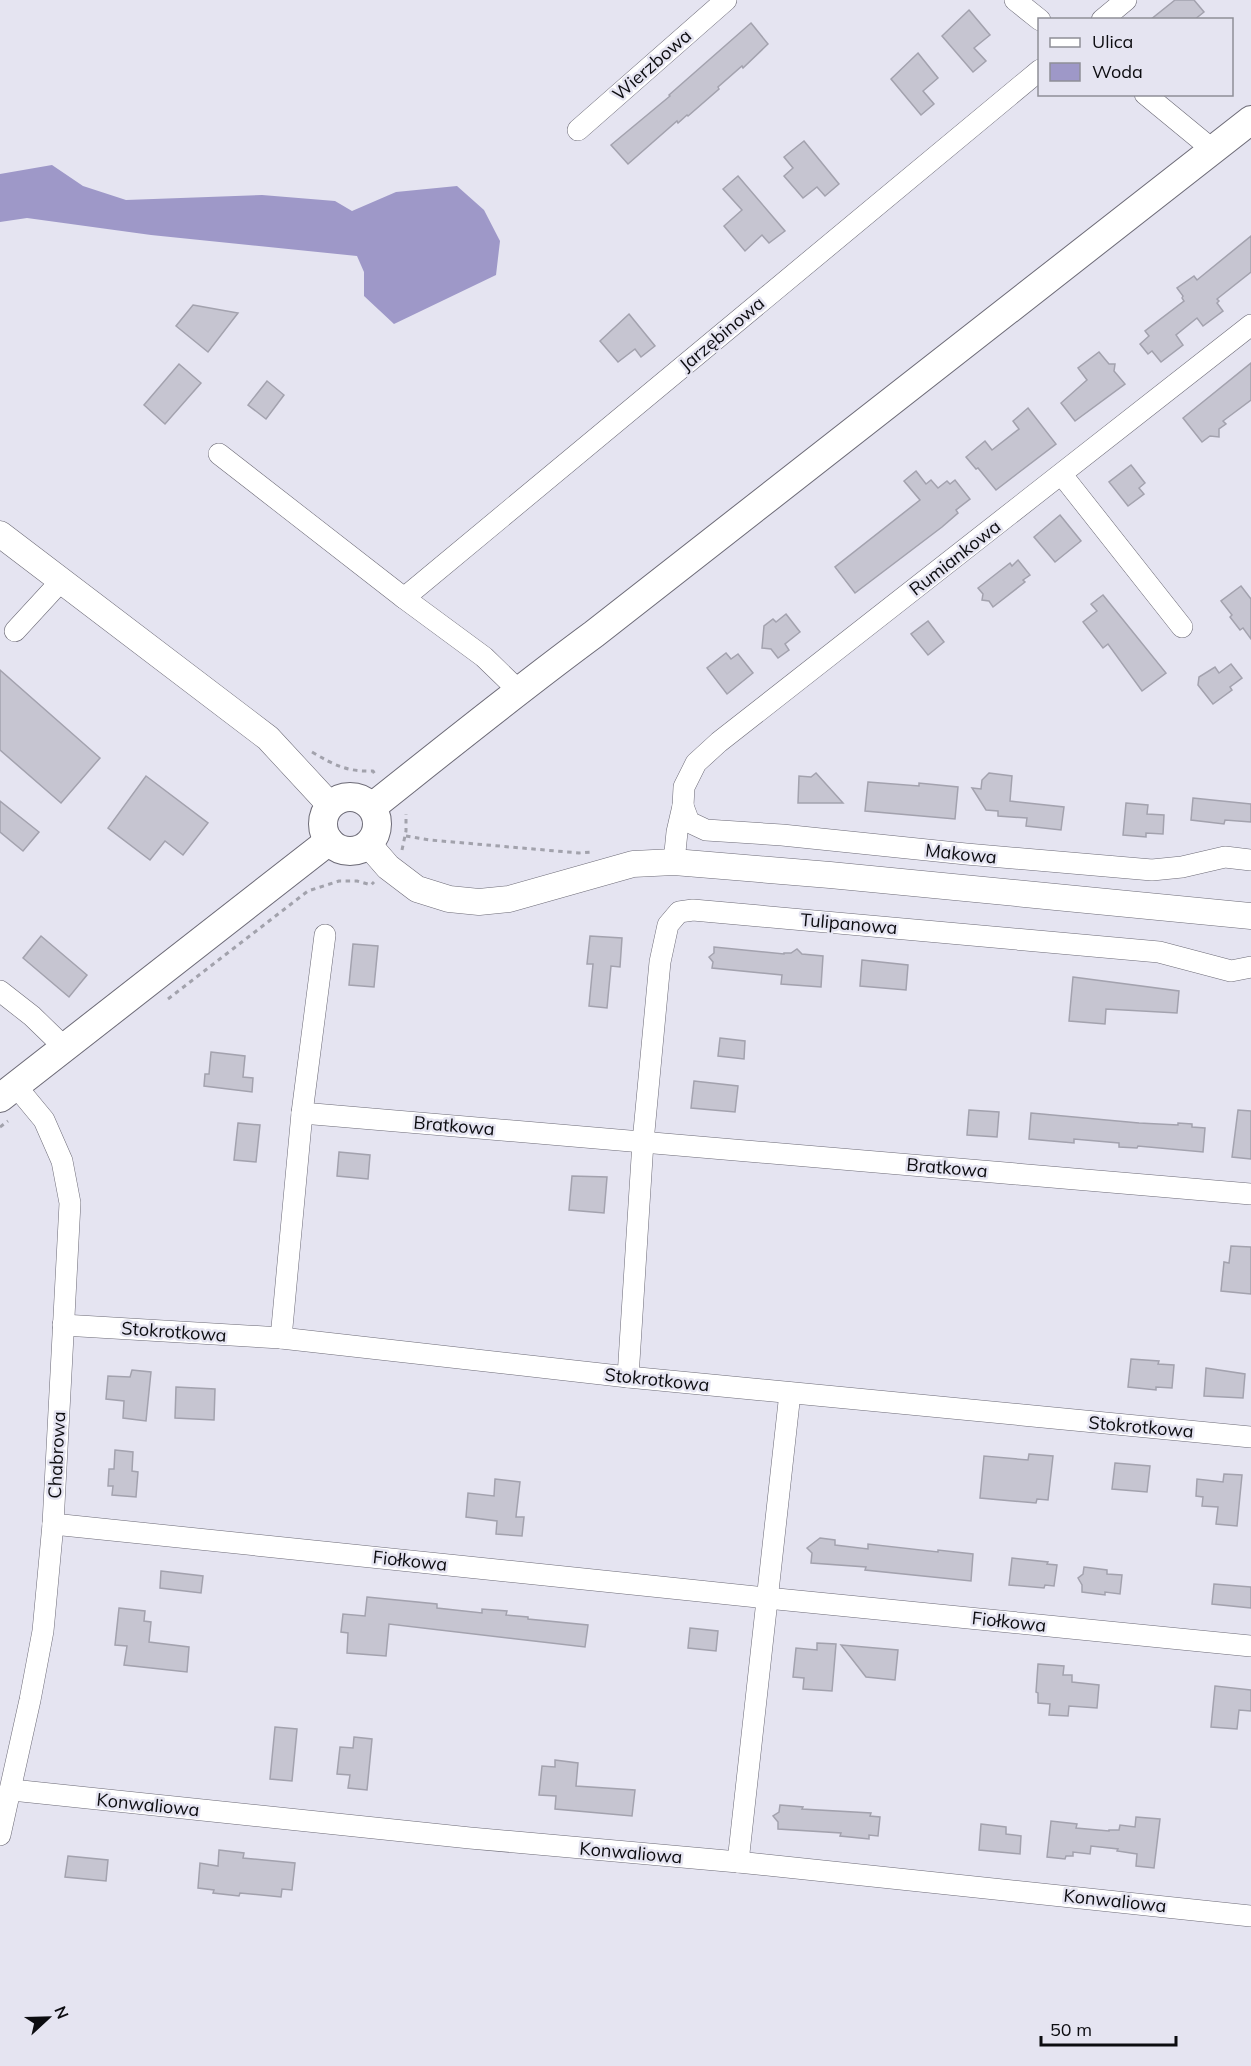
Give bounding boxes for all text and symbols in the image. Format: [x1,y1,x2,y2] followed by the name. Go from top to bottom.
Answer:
[1038,18,1233,96] legend
[607,24,696,105] street label: Wierzbowa
[1092,30,1133,53] text: Ulica
[1092,60,1143,83] text: Woda
[674,291,769,376] street label: Jarzębinowa
[904,515,1005,600] street label: Rumiankowa
[924,838,998,869] street label: Makowa
[800,908,898,939] street label: Tulipanowa
[413,1111,496,1140] street label: Bratkowa
[906,1153,989,1182] street label: Bratkowa
[121,1316,227,1347] street label: Stokrotkowa
[603,1363,711,1396] street label: Stokrotkowa
[1088,1410,1194,1443] street label: Stokrotkowa
[43,1411,70,1499] street label: Chabrowa
[372,1545,448,1576] street label: Fiołkowa
[971,1606,1047,1637] street label: Fiołkowa
[96,1788,201,1821] street label: Konwaliowa
[579,1837,683,1868] street label: Konwaliowa
[1063,1884,1168,1917] street label: Konwaliowa
[18,1988,78,2048] north arrow
[50,2003,73,2022] text: N
[1041,2009,1176,2047] scale bar
[1050,2018,1092,2041] text: 50 m

